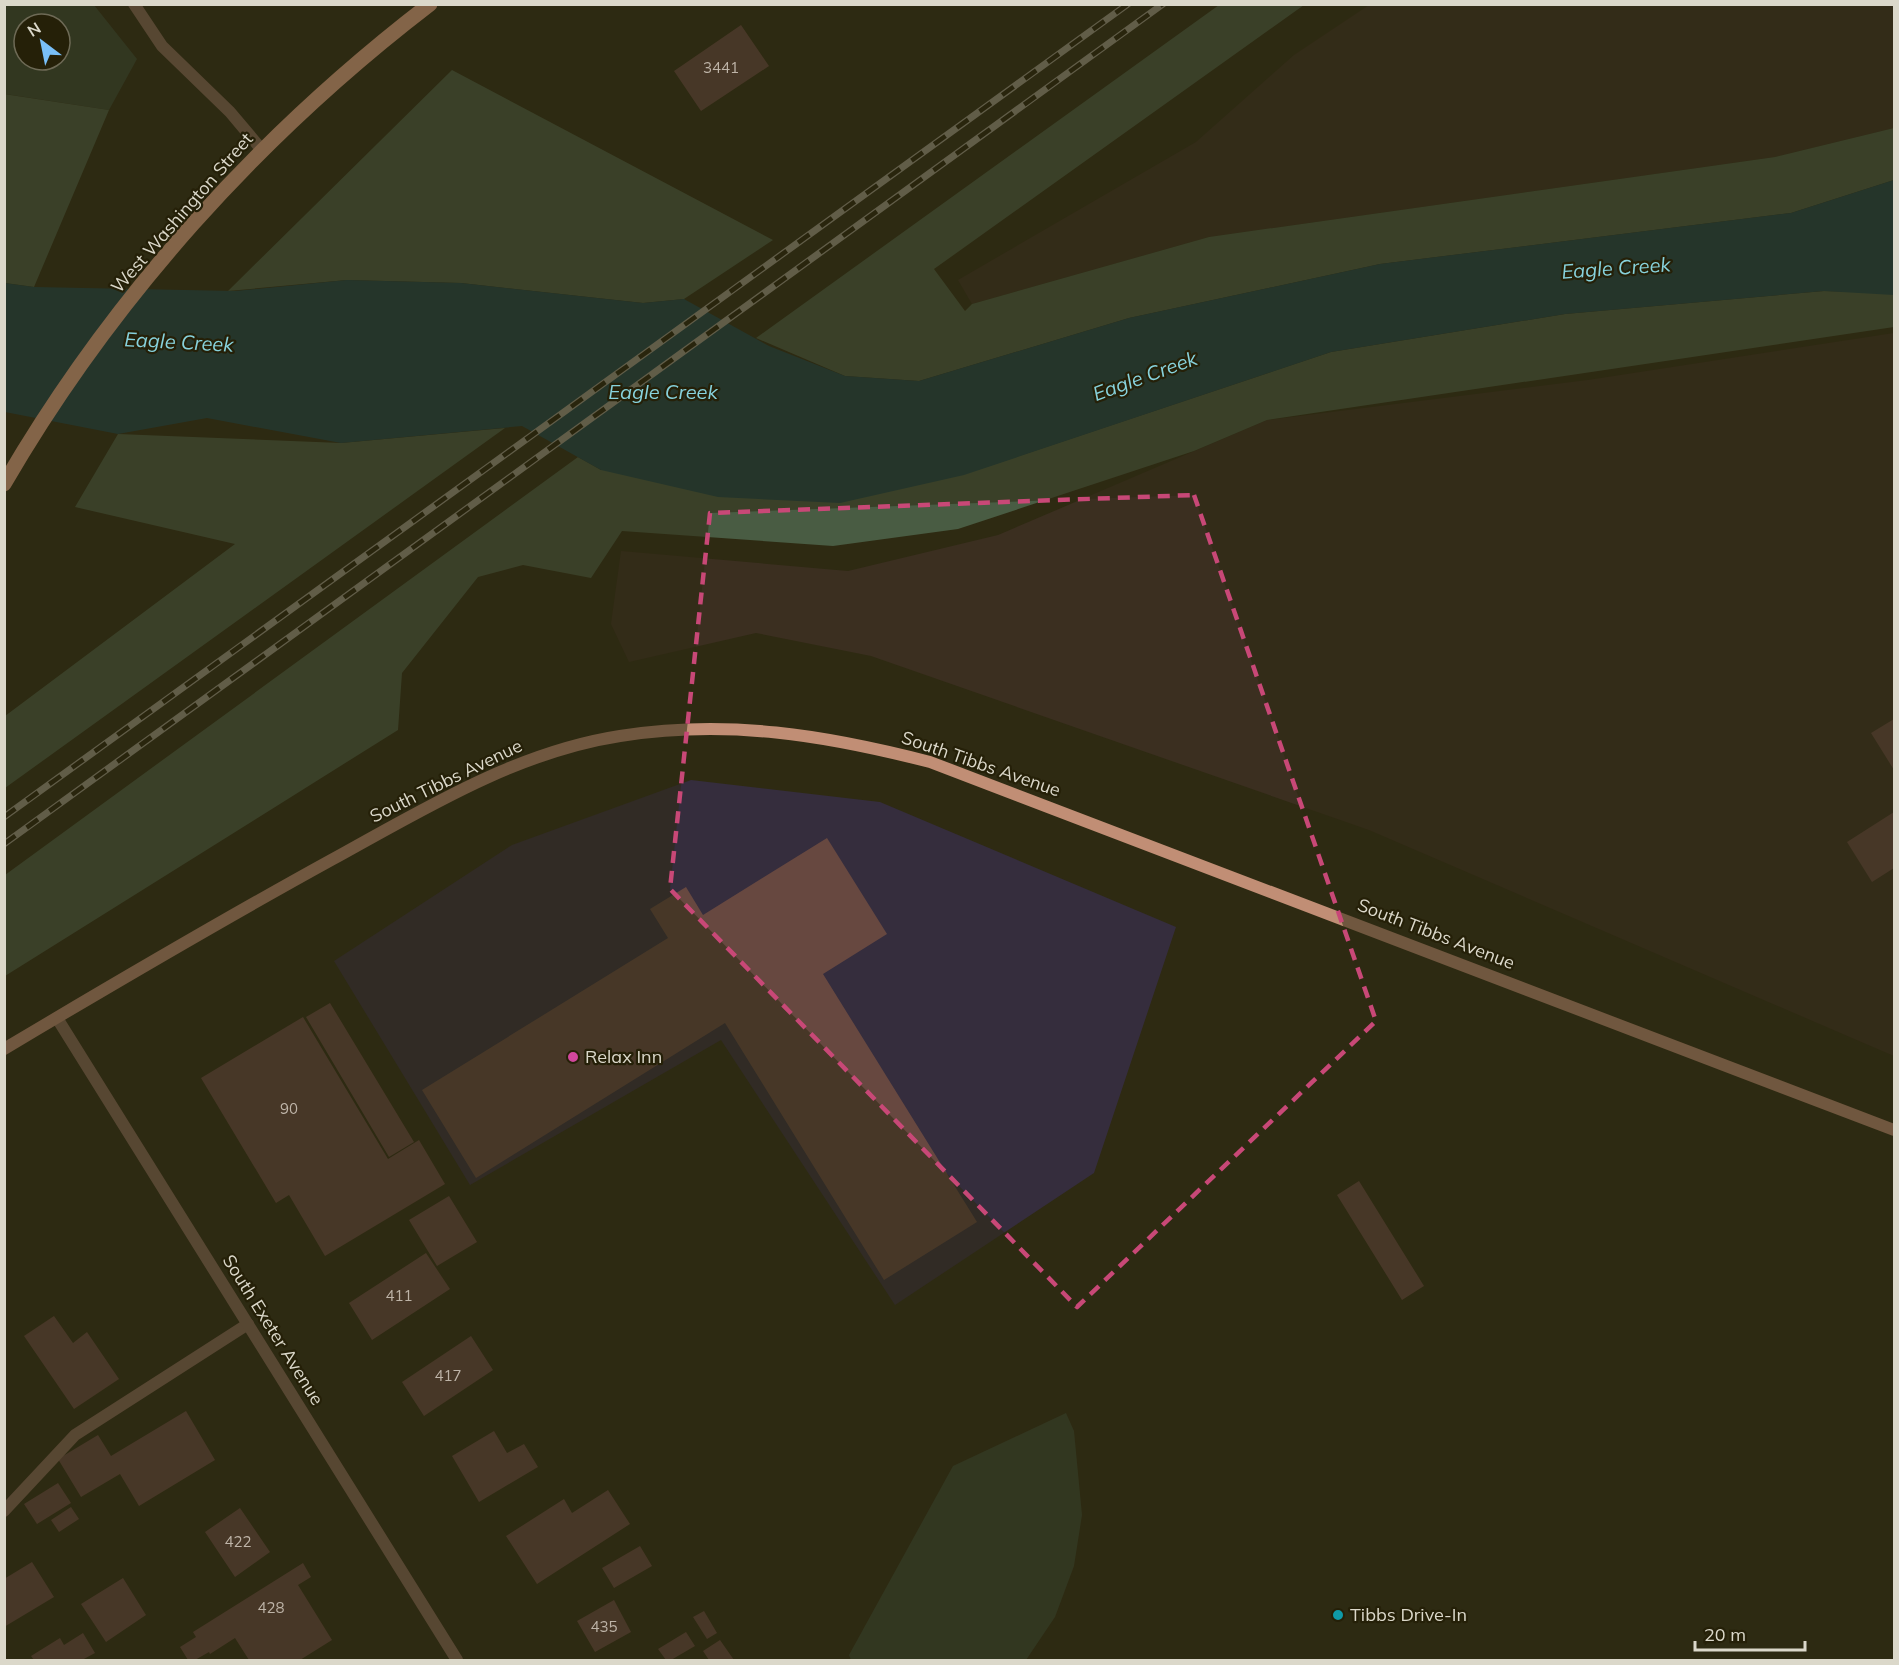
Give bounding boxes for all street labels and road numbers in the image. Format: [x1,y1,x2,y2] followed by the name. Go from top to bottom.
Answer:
[106,128,258,298] street label: West Washington Street
[899,726,1064,802] street label: South Tibbs Avenue
[366,734,526,827] street label: South Tibbs Avenue
[1354,893,1518,974] street label: South Tibbs Avenue
[218,1250,329,1409] street label: South Exeter Avenue

